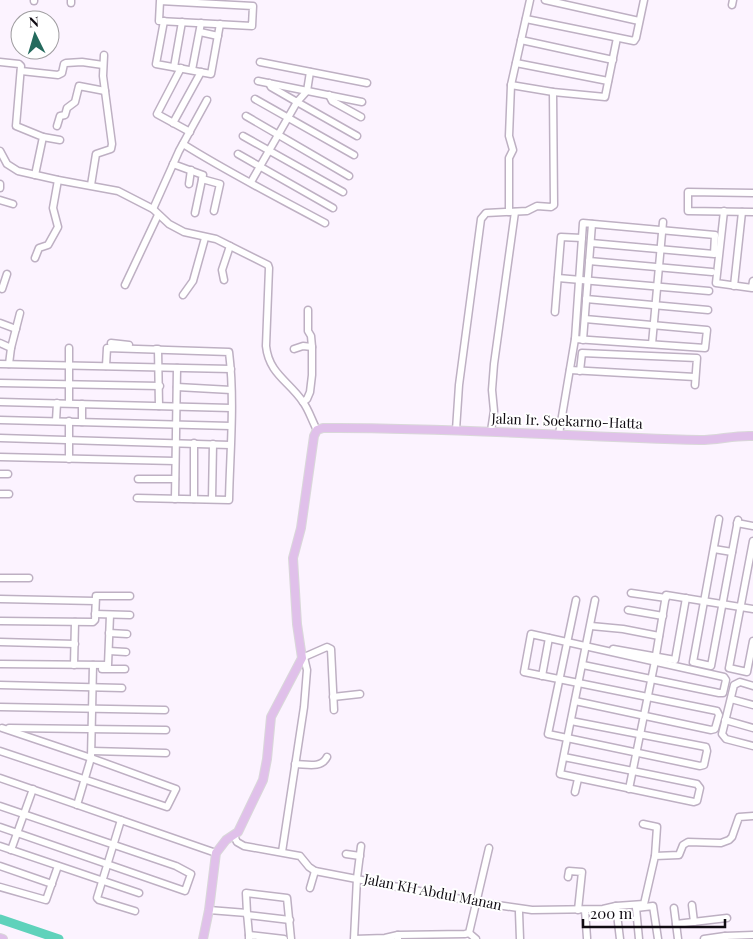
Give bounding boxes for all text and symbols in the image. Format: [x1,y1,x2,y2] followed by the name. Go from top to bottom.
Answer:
[10,10,60,60] north arrow
[28,12,40,31] text: N
[490,408,643,433] street label: Jalan Ir. Soekarno-Hatta
[362,869,504,914] street label: Jalan KH Abdul Manan
[583,896,726,928] scale bar
[590,903,633,923] text: 200 m

